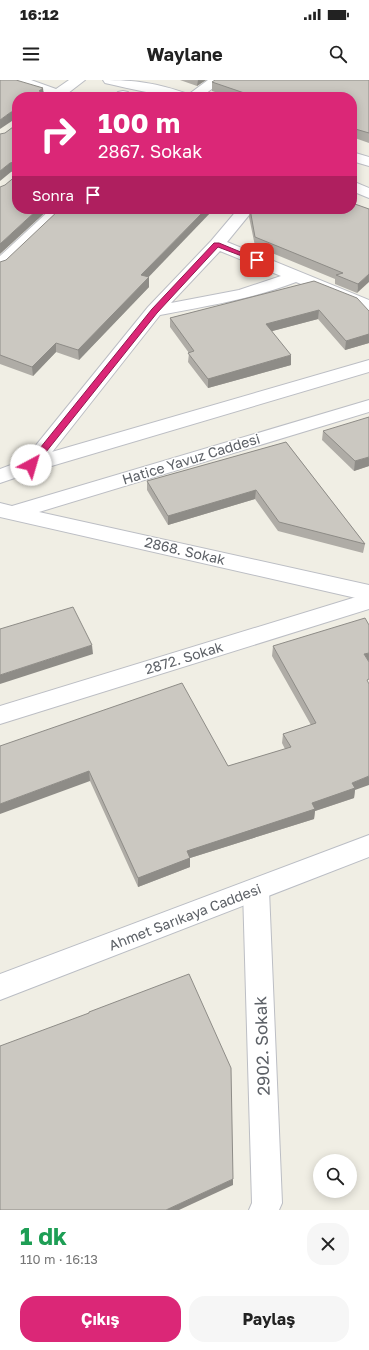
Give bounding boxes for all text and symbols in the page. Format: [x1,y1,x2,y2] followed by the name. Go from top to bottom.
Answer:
[20,5,59,23] text: 16:12
[20,43,42,65] icon: menu
[146,43,223,65] text: Waylane
[327,43,349,65] icon: search
[98,106,180,139] text: 100 m
[32,108,84,160] icon: right
[98,140,202,162] text: 2867. Sokak
[82,184,104,206] icon: arrive
[32,186,74,204] text: Sonra
[240,243,274,277] pin
[246,249,268,271] icon: arrive
[120,429,262,488] street label: Hatice Yavuz Caddesi
[10,444,52,486] position arrow
[143,533,227,568] street label: 2868. Sokak
[143,638,225,677] street label: 2872. Sokak
[106,880,263,953] street label: Ahmet Sarıkaya Caddesi
[249,995,274,1096] street label: 2902. Sokak
[313,1154,357,1198] map controls
[313,1154,357,1198] button: search
[20,1221,67,1250] text: 1 dk
[307,1223,349,1265] button: close
[20,1251,98,1267] text: 110 m · 16:13
[20,1296,181,1342] button: Çıkış
[189,1296,349,1342] button: Paylaş

